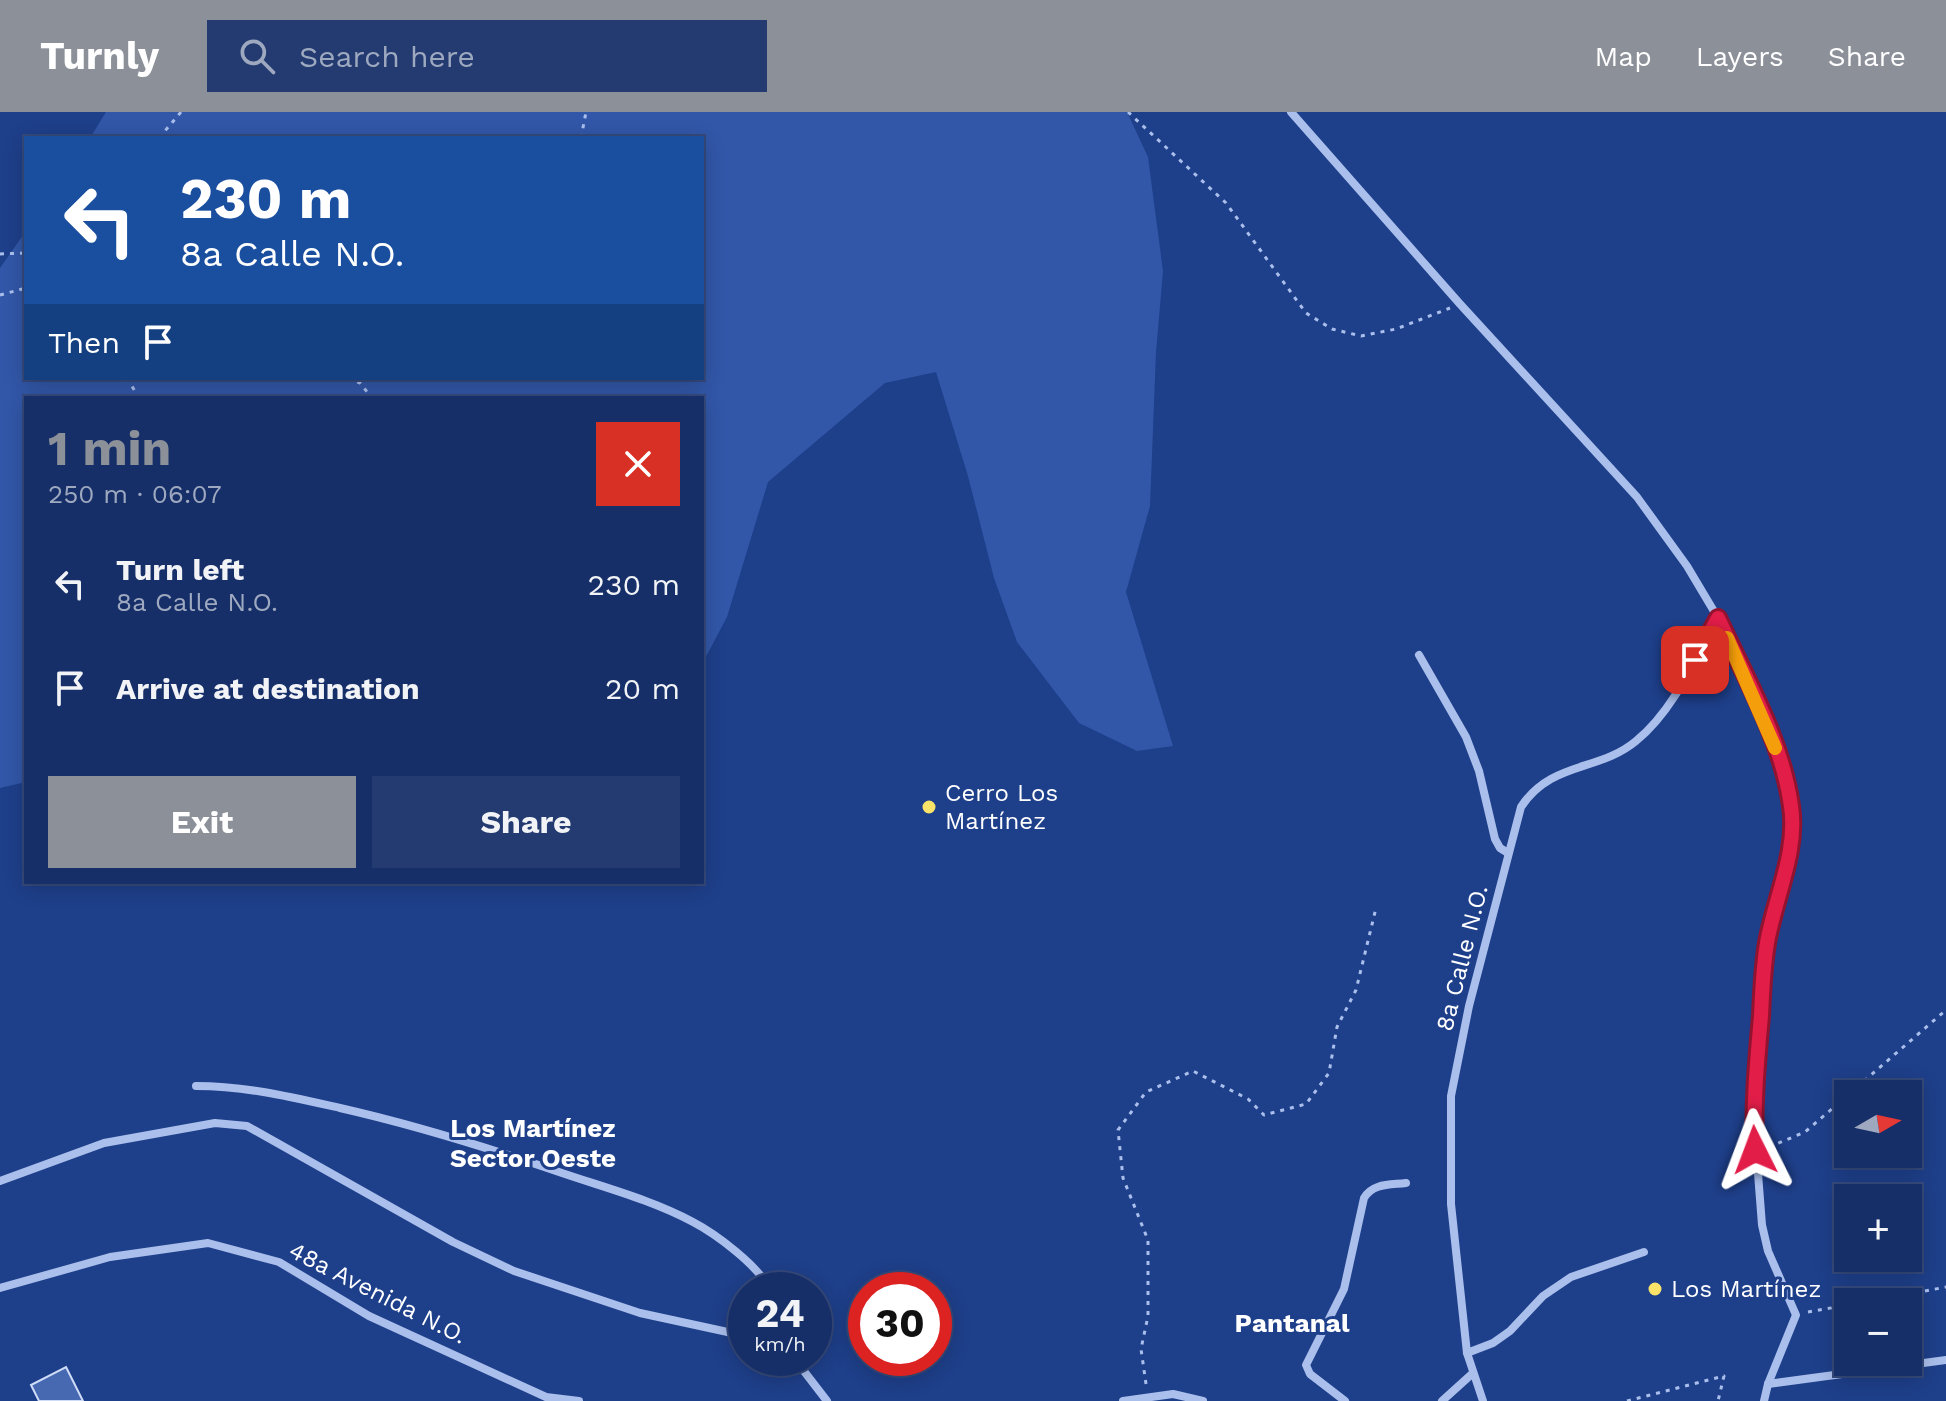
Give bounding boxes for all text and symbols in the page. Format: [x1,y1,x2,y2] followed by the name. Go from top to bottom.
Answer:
[207,20,767,92] search box
[40,34,159,78] text: Turnly
[235,34,279,78] icon: search
[299,39,475,74] text: Search here
[1595,40,1652,73] text: Map
[1696,40,1784,73] text: Layers
[1828,40,1906,73] text: Share
[180,166,351,232] text: 230 m
[48,168,152,272] icon: left
[180,233,404,275] text: 8a Calle N.O.
[136,320,180,364] icon: arrive
[48,325,120,360] text: Then
[48,420,171,477] text: 1 min
[596,422,680,506] button: close
[48,479,222,509] text: 250 m · 06:07
[116,552,244,587] text: Turn left
[48,562,92,606] icon: left
[588,567,680,602] text: 230 m
[116,587,278,617] text: 8a Calle N.O.
[1661,626,1729,694] pin
[1673,638,1717,682] icon: arrive
[48,666,92,710] icon: arrive
[116,671,420,706] text: Arrive at destination
[605,671,680,706] text: 20 m
[48,776,356,868] button: Exit
[372,776,680,868] button: Share
[945,779,1058,835] place label: Cerro Los Martínez
[920,798,938,816] marker: Cerro Los Martínez
[1430,882,1494,1034] street label: 8a Calle N.O.
[1834,1080,1922,1168] north arrow
[1834,1080,1922,1376] map controls
[1713,1108,1797,1192] position arrow
[450,1113,616,1173] district label: Los Martínez Sector Oeste
[1834,1184,1922,1272] button: +
[285,1236,471,1350] street label: 48a Avenida N.O.
[848,1272,952,1376] speed limit sign: 30
[1671,1275,1821,1303] place label: Los Martínez
[1646,1280,1664,1298] marker: Los Martínez
[1834,1288,1922,1376] button: −
[755,1290,805,1337] text: 24
[1235,1308,1350,1338] district label: Pantanal
[754,1332,806,1356] text: km/h

